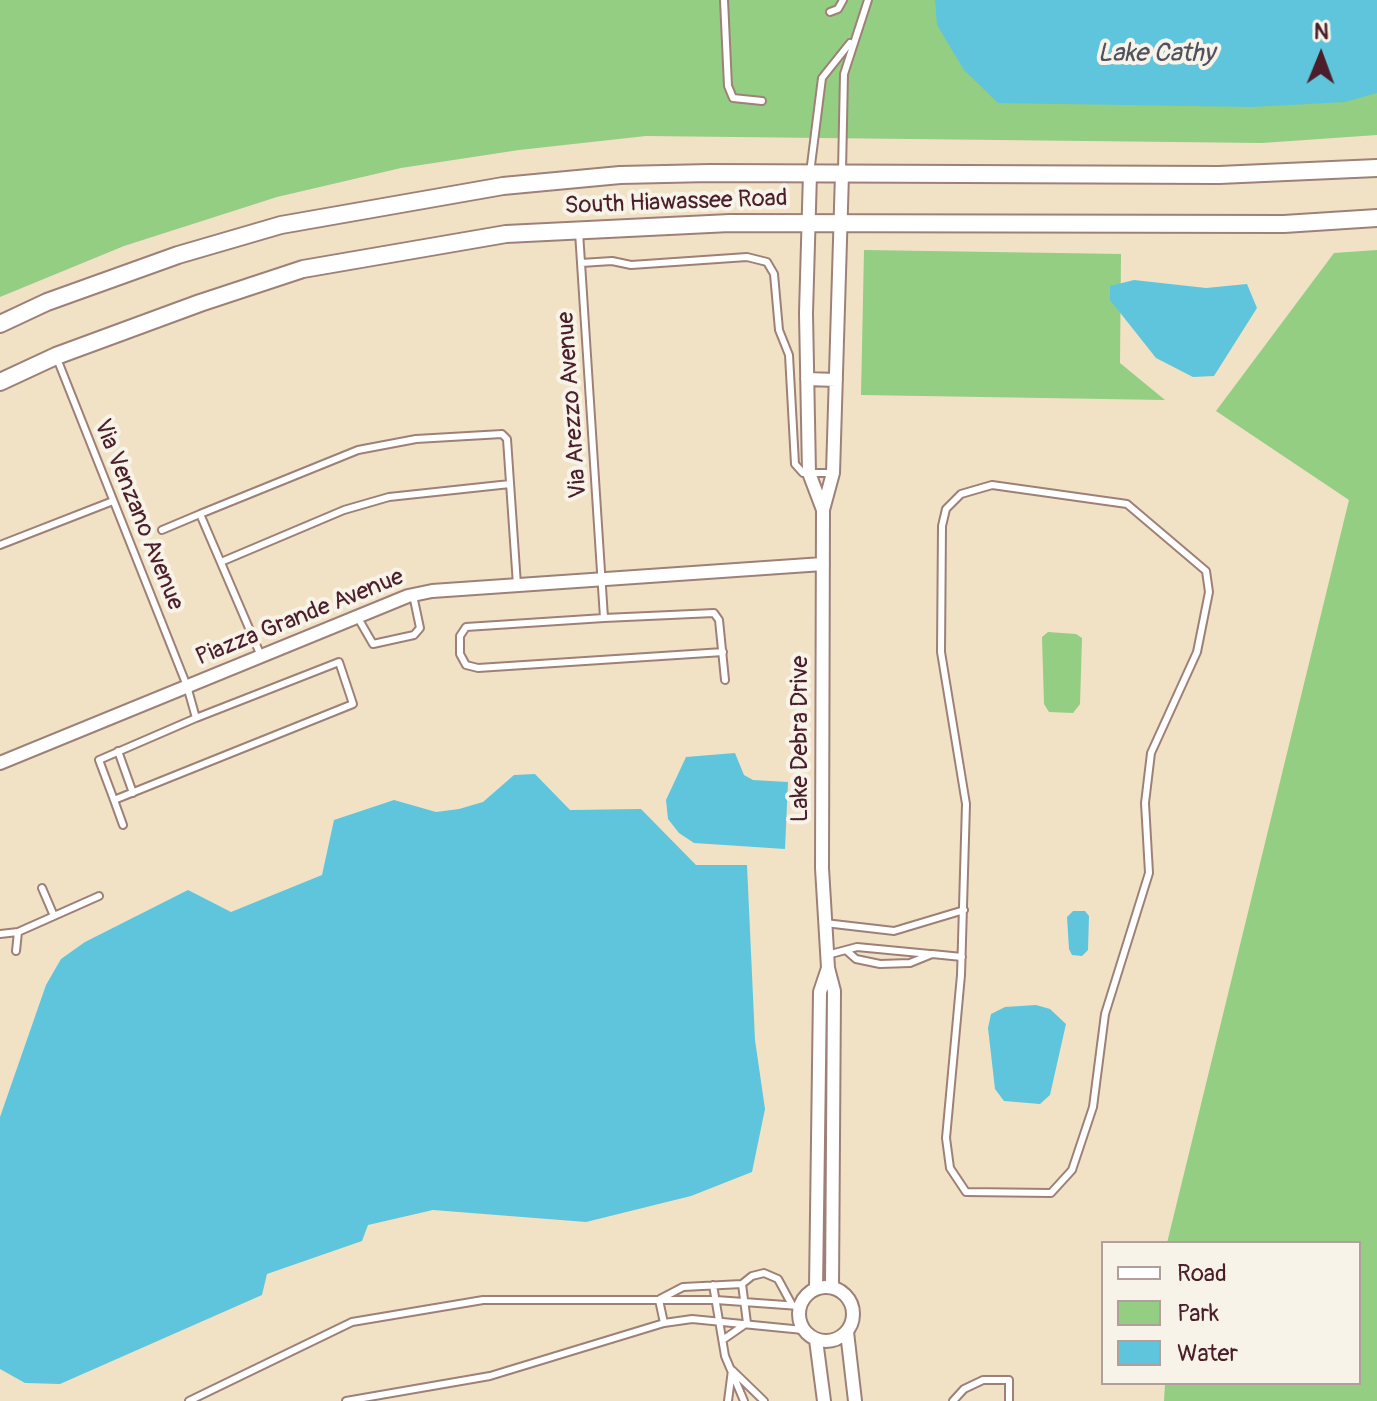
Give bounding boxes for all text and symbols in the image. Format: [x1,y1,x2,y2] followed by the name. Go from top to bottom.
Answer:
[1281,16,1361,96] north arrow
[1314,18,1329,46] text: N
[1097,38,1215,70] water label: Lake Cathy
[564,185,788,221] street label: South Hiawassee Road
[552,311,594,499] street label: Via Arezzo Avenue
[87,415,189,615] street label: Via Venzano Avenue
[192,563,408,673] street label: Piazza Grande Avenue
[787,656,815,822] street label: Lake Debra Drive
[1101,1241,1361,1385] legend
[1177,1259,1227,1288] text: Road
[1177,1299,1219,1328] text: Park
[1177,1339,1238,1368] text: Water

